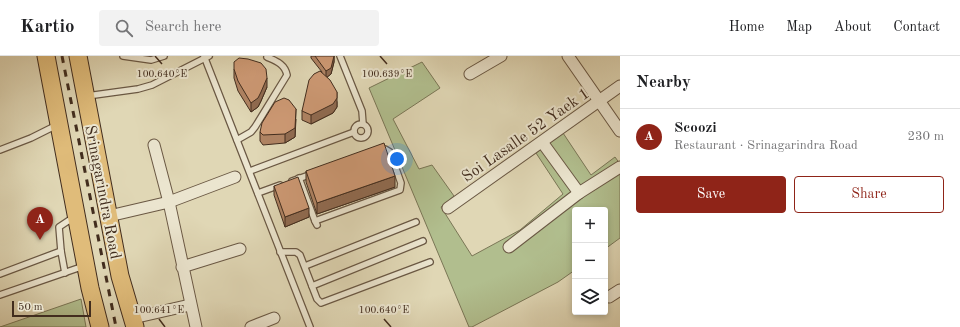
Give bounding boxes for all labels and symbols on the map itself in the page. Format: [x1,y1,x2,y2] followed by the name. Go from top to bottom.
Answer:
[137,69,187,79] text: 100.640°E
[362,69,412,79] text: 100.639°E
[459,86,593,186] street label: Soi Lasalle 52 Yaek 1
[81,124,123,261] street label: Srinagarindra Road
[387,149,407,169] your location
[27,207,53,240] pin: A
[12,299,91,318] scale bar
[134,305,184,315] text: 100.641°E
[359,305,409,315] text: 100.640°E

